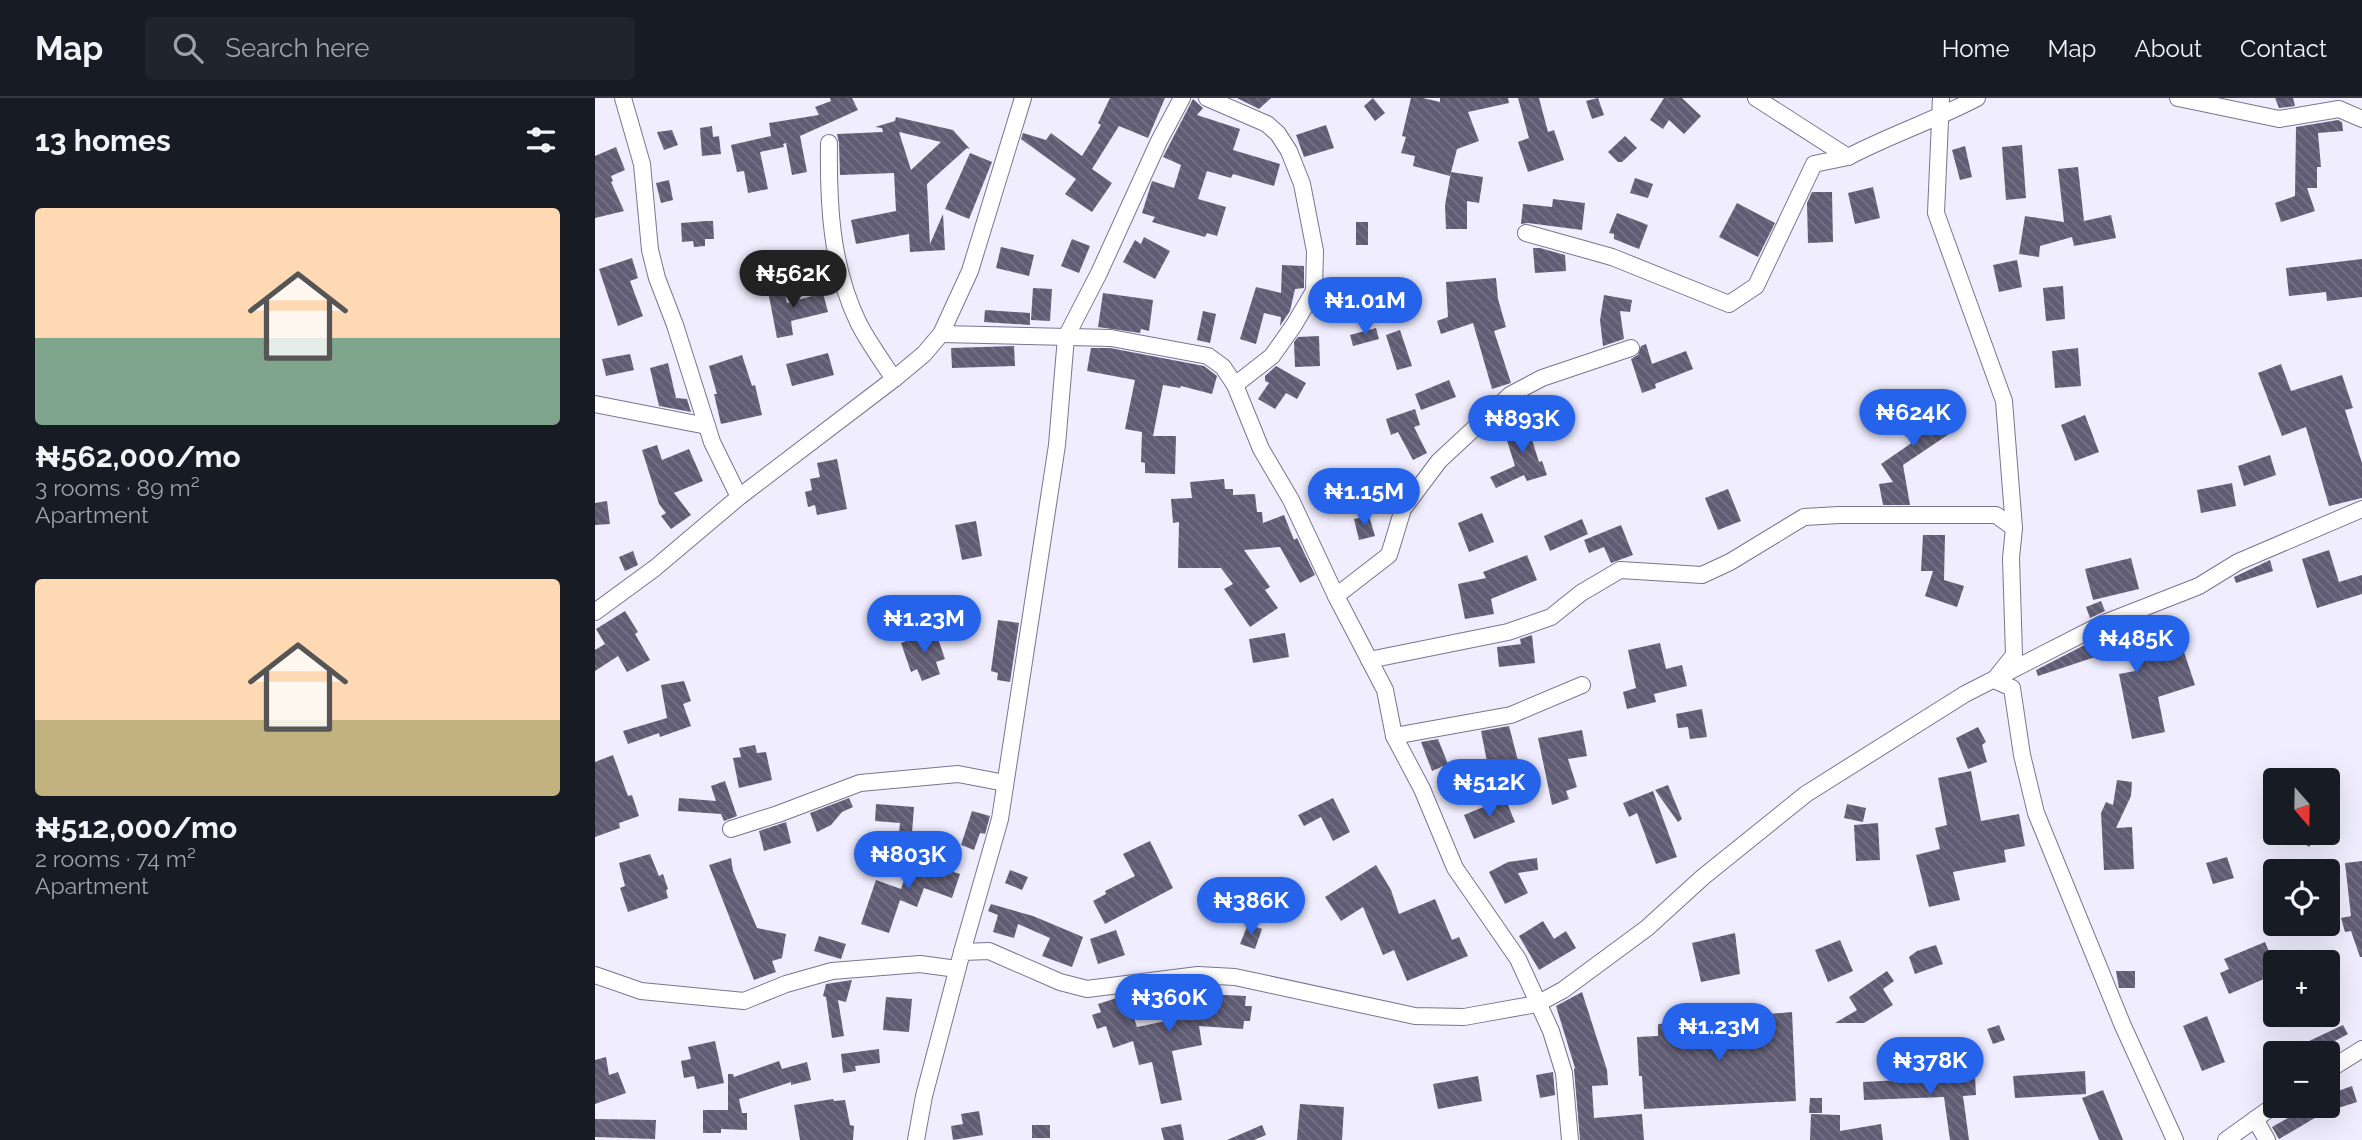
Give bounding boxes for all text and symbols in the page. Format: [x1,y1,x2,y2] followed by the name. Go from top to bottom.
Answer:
[145,17,635,80] search box
[35,29,103,68] text: Map
[169,29,207,67] icon: search
[225,33,370,63] text: Search here
[1942,34,2010,63] text: Home
[2048,34,2096,63] text: Map
[2134,34,2202,63] text: About
[2240,34,2327,63] text: Contact
[522,121,560,159] icon: filters
[35,123,171,158] text: 13 homes
[744,250,842,310] pin: ₦562K
[235,253,361,379] icon: home
[756,259,830,286] text: ₦562K
[1308,278,1422,337] pin: ₦1.01M
[1324,286,1406,313] text: ₦1.01M
[1864,390,1962,449] pin: ₦624K
[1473,396,1571,455] pin: ₦893K
[1875,398,1951,425] text: ₦624K
[1484,404,1560,431] text: ₦893K
[35,439,241,474] text: ₦562,000/mo
[1307,468,1421,528] pin: ₦1.15M
[35,474,200,501] text: 3 rooms · 89 m²
[1324,477,1404,504] text: ₦1.15M
[35,501,149,528] text: Apartment
[867,596,981,655] pin: ₦1.23M
[883,604,965,631] text: ₦1.23M
[2087,616,2185,675] pin: ₦485K
[235,624,361,750] icon: home
[2099,624,2173,651] text: ₦485K
[1440,760,1538,819] pin: ₦512K
[1453,768,1525,795] text: ₦512K
[2263,768,2340,845] north arrow
[2263,768,2340,1118] map controls
[35,810,237,845] text: ₦512,000/mo
[859,832,957,891] pin: ₦803K
[870,840,946,867] text: ₦803K
[35,845,196,872] text: 2 rooms · 74 m²
[2263,859,2340,936] button: locate
[35,872,149,899] text: Apartment
[1202,878,1300,937] pin: ₦386K
[1213,886,1289,913] text: ₦386K
[2263,950,2340,1027] button: +
[1120,974,1218,1034] pin: ₦360K
[1131,983,1207,1010] text: ₦360K
[1662,1004,1776,1063] pin: ₦1.23M
[1678,1012,1760,1039] text: ₦1.23M
[1881,1038,1979,1097] pin: ₦378K
[2263,1041,2340,1118] button: −
[1893,1046,1967,1073] text: ₦378K

